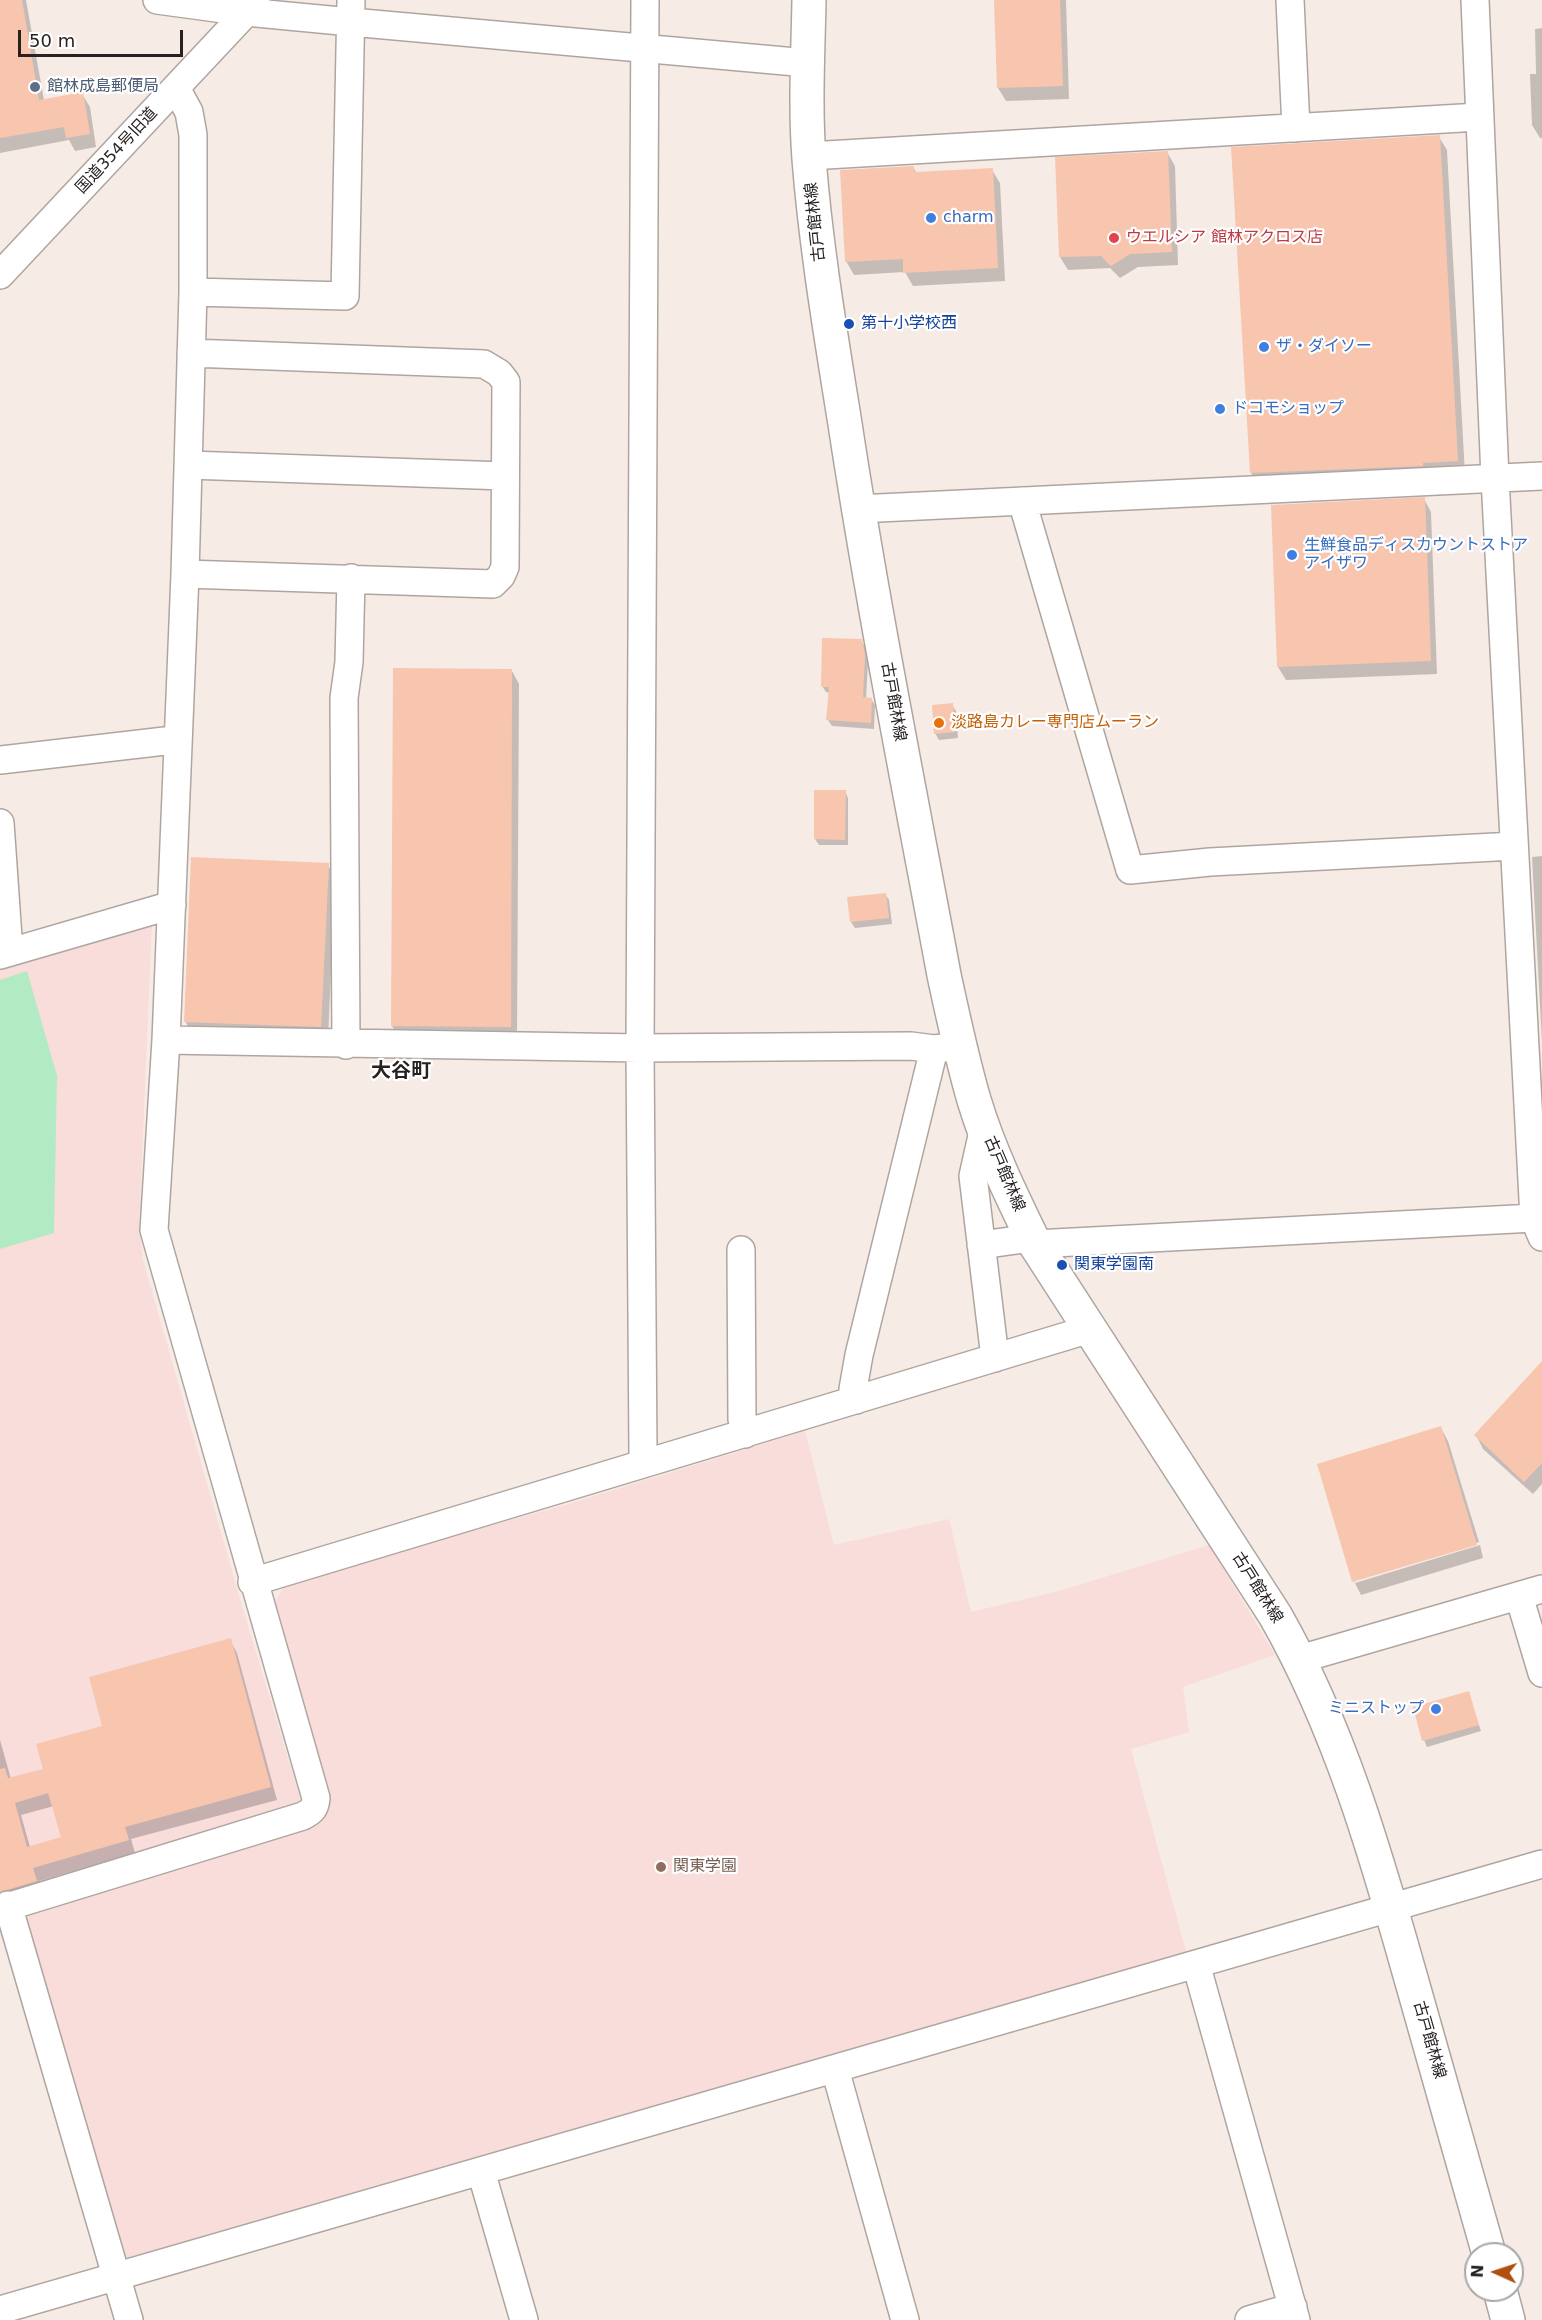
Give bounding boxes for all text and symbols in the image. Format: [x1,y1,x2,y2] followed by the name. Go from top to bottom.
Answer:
[21,18,186,56] scale bar
[29,30,75,51] text: 50 m
[47,77,159,97] place label: 館林成島郵便局
[28,80,42,94] marker: 館林成島郵便局
[72,104,162,198] street label: 国道354号旧道
[802,181,830,263] street label: 古戸館林線
[943,208,994,228] place label: charm
[924,211,938,225] marker: charm
[1126,228,1323,248] place label: ウエルシア 館林アクロス店
[1107,231,1121,245] marker: ウエルシア 館林アクロス店
[861,314,957,334] place label: 第十小学校西
[842,317,856,331] marker: 第十小学校西
[1276,337,1372,357] place label: ザ・ダイソー
[1257,340,1271,354] marker: ザ・ダイソー
[1232,399,1344,419] place label: ドコモショップ
[1213,402,1227,416] marker: ドコモショップ
[1304,536,1528,574] place label: 生鮮食品ディスカウントストア アイザワ
[1285,548,1299,562] marker: 生鮮食品ディスカウントストア アイザワ
[877,661,909,743] street label: 古戸館林線
[951,713,1159,733] place label: 淡路島カレー専門店ムーラン
[932,716,946,730] marker: 淡路島カレー専門店ムーラン
[371,1060,431,1084] district label: 大谷町
[980,1133,1028,1215] street label: 古戸館林線
[1074,1255,1154,1275] place label: 関東学園南
[1055,1258,1069,1272] marker: 関東学園南
[1228,1549,1286,1627] street label: 古戸館林線
[1328,1699,1424,1719] place label: ミニストップ
[1429,1702,1443,1716] marker: ミニストップ
[673,1857,737,1877] place label: 関東学園
[654,1860,668,1874] marker: 関東学園
[1409,1999,1449,2081] street label: 古戸館林線
[1464,2242,1524,2302] north arrow
[1468,2264,1487,2278] text: N

